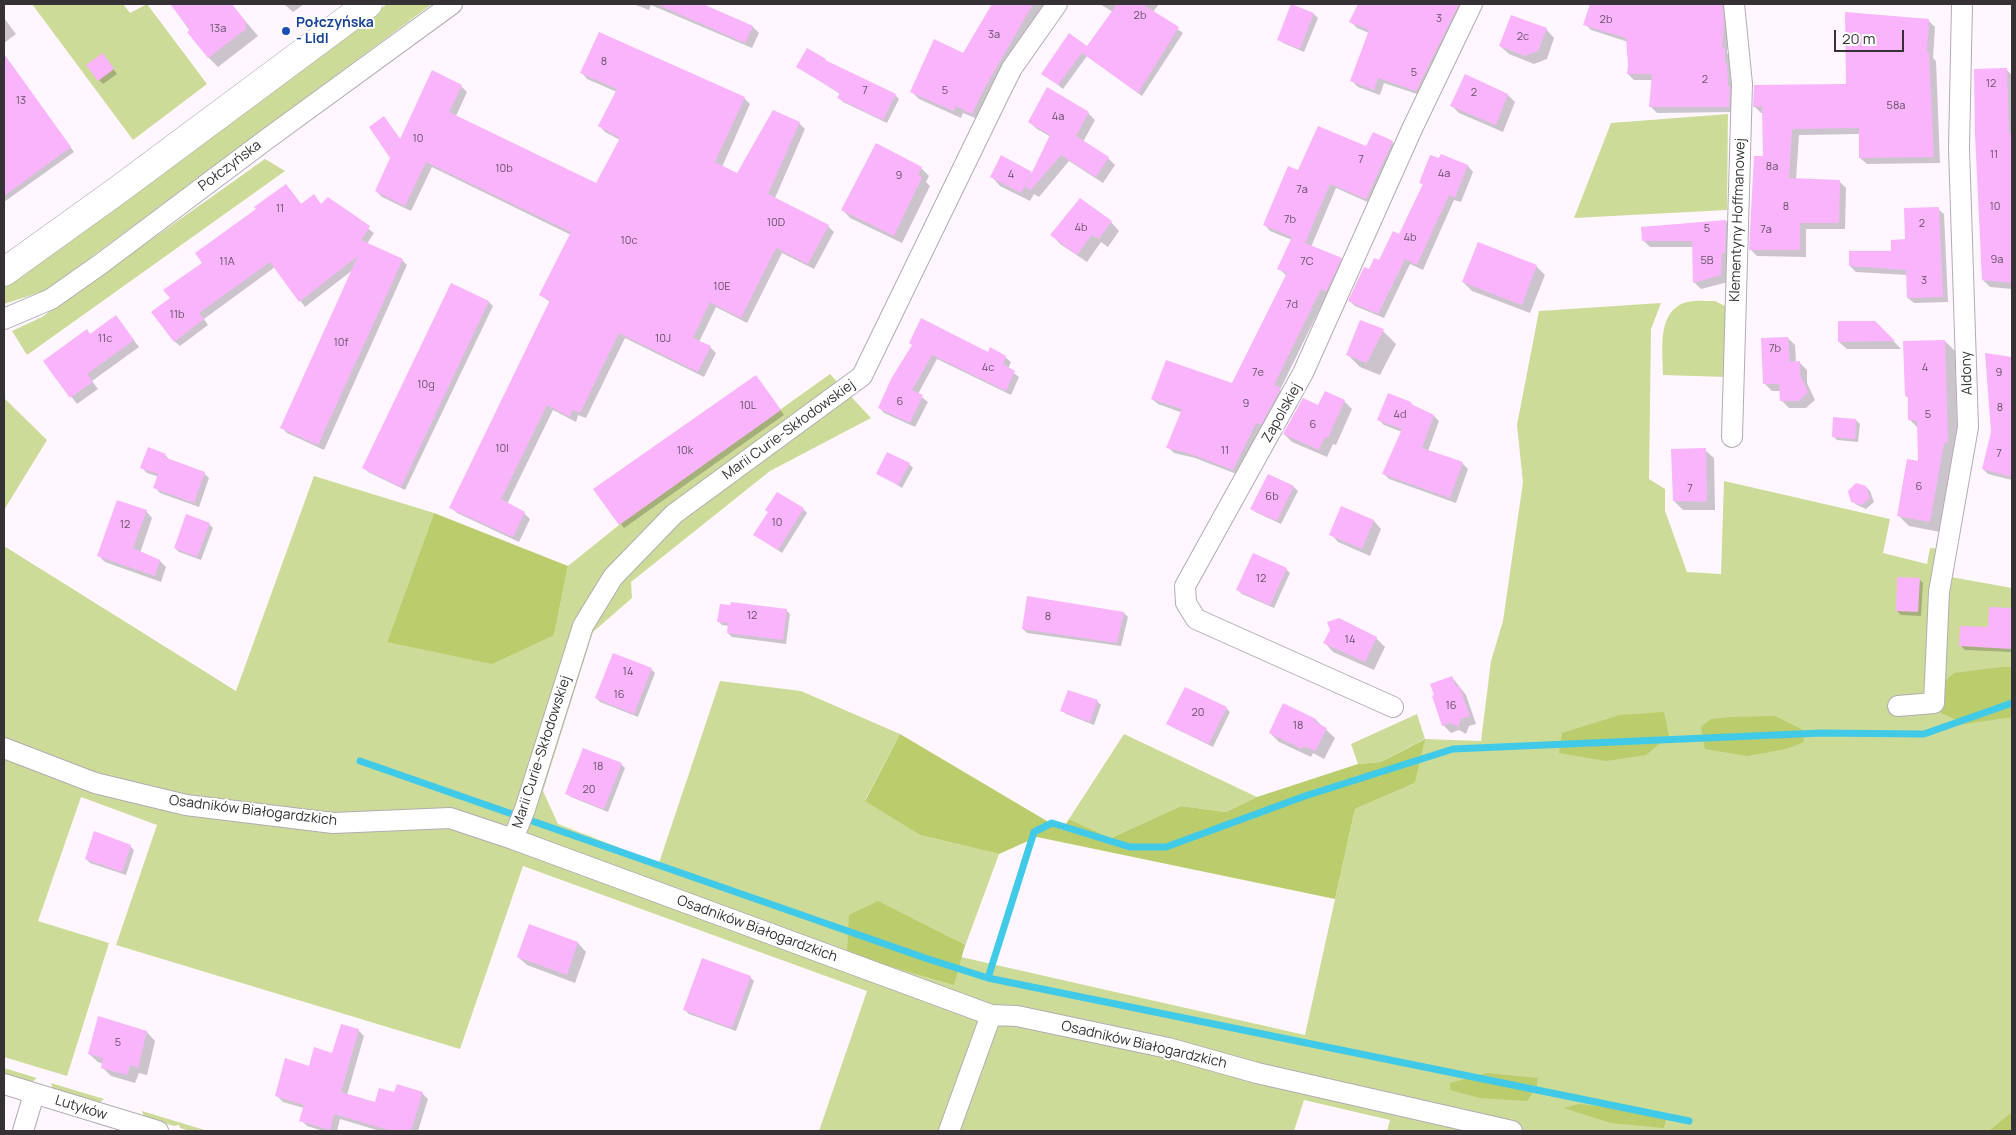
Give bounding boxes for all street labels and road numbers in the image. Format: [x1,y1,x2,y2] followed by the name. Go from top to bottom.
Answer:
[195,137,265,195] street label: Połczyńska
[1727,138,1749,302] street label: Klementyny Hoffmanowej
[1958,351,1976,395] street label: Aldony
[720,376,858,484] street label: Marii Curie-Skłodowskiej
[1259,380,1305,446] street label: Zapolskiej
[509,674,575,830] street label: Marii Curie-Skłodowskiej
[168,792,338,830] street label: Osadników Białogardzkich
[675,892,839,966] street label: Osadników Białogardzkich
[1060,1018,1228,1072] street label: Osadników Białogardzkich
[53,1092,109,1124] street label: Lutyków

